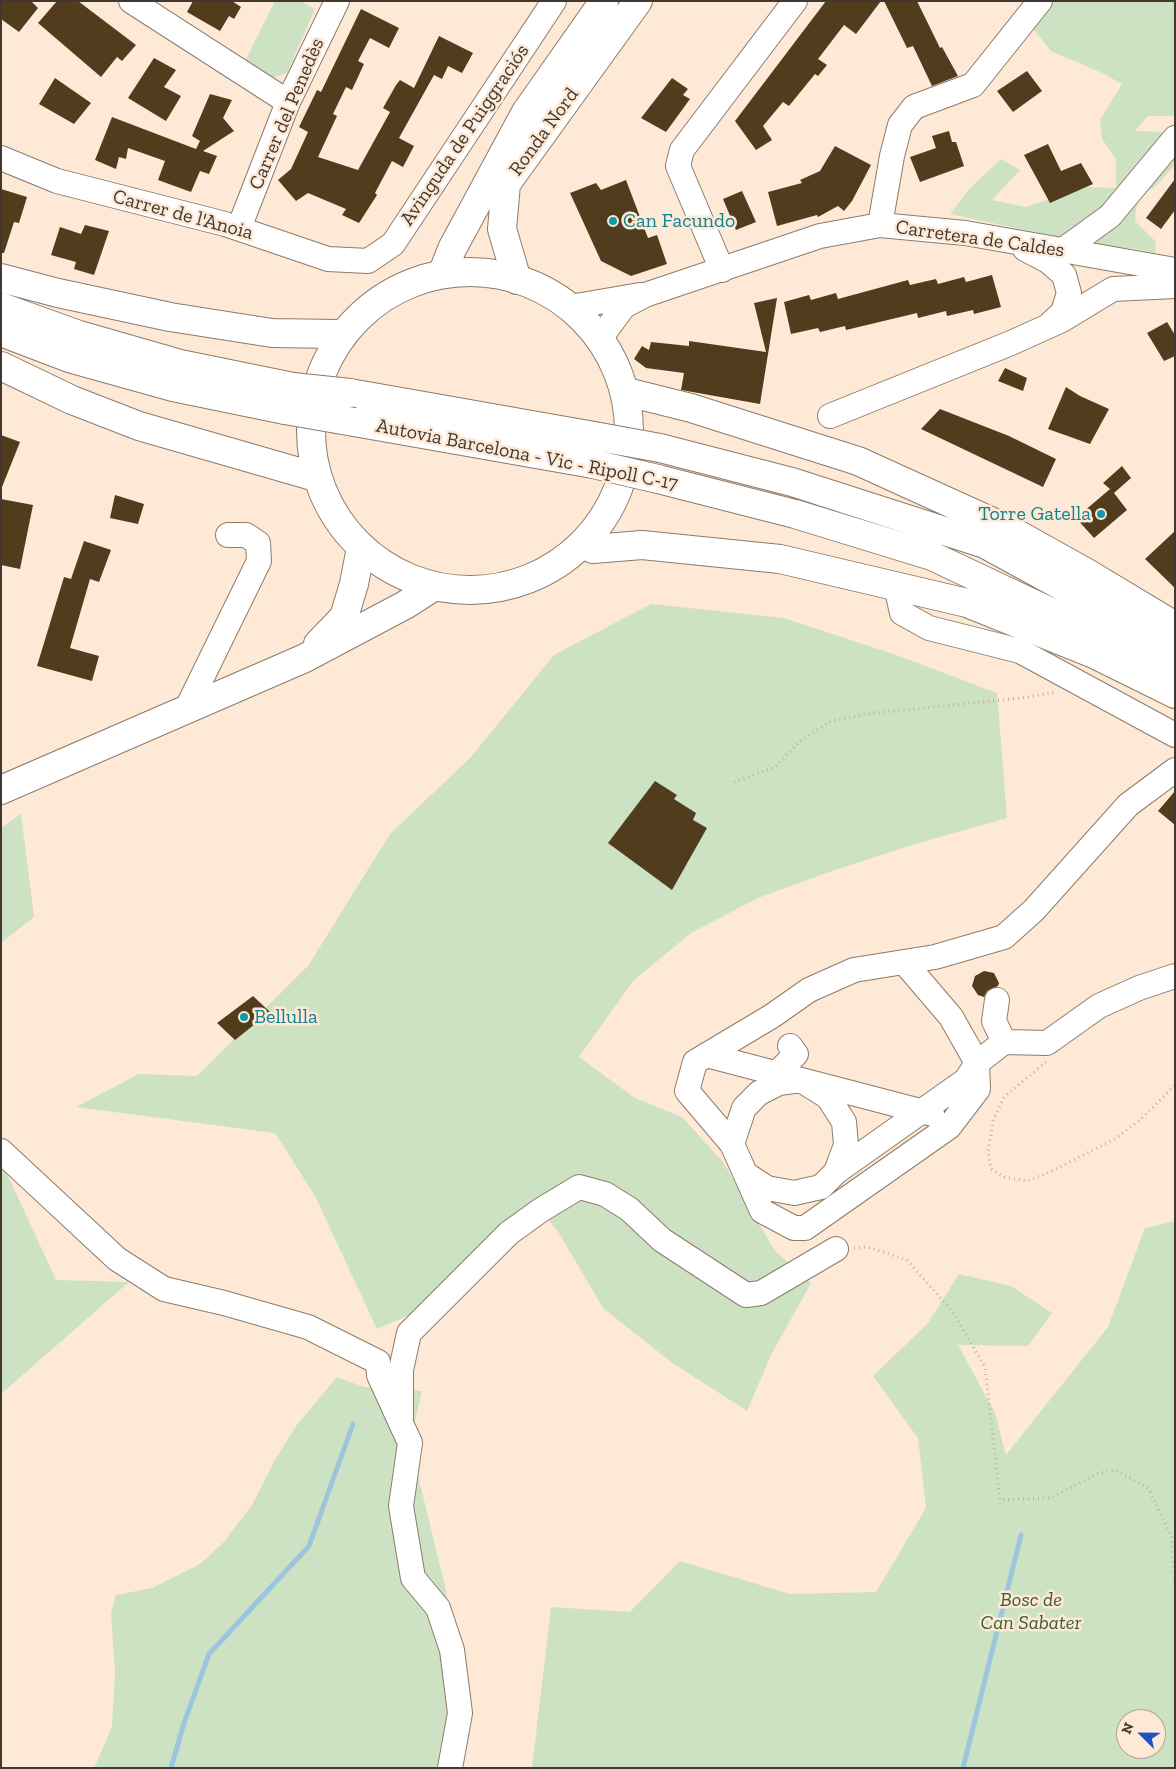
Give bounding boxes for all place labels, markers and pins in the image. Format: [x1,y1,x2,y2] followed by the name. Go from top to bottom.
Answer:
[623,209,735,233] place label: Can Facundo
[607,215,619,227] marker: Can Facundo
[978,502,1091,526] place label: Torre Gatella
[1095,508,1107,520] marker: Torre Gatella
[254,1005,318,1029] place label: Bellulla
[238,1011,250,1023] marker: Bellulla

